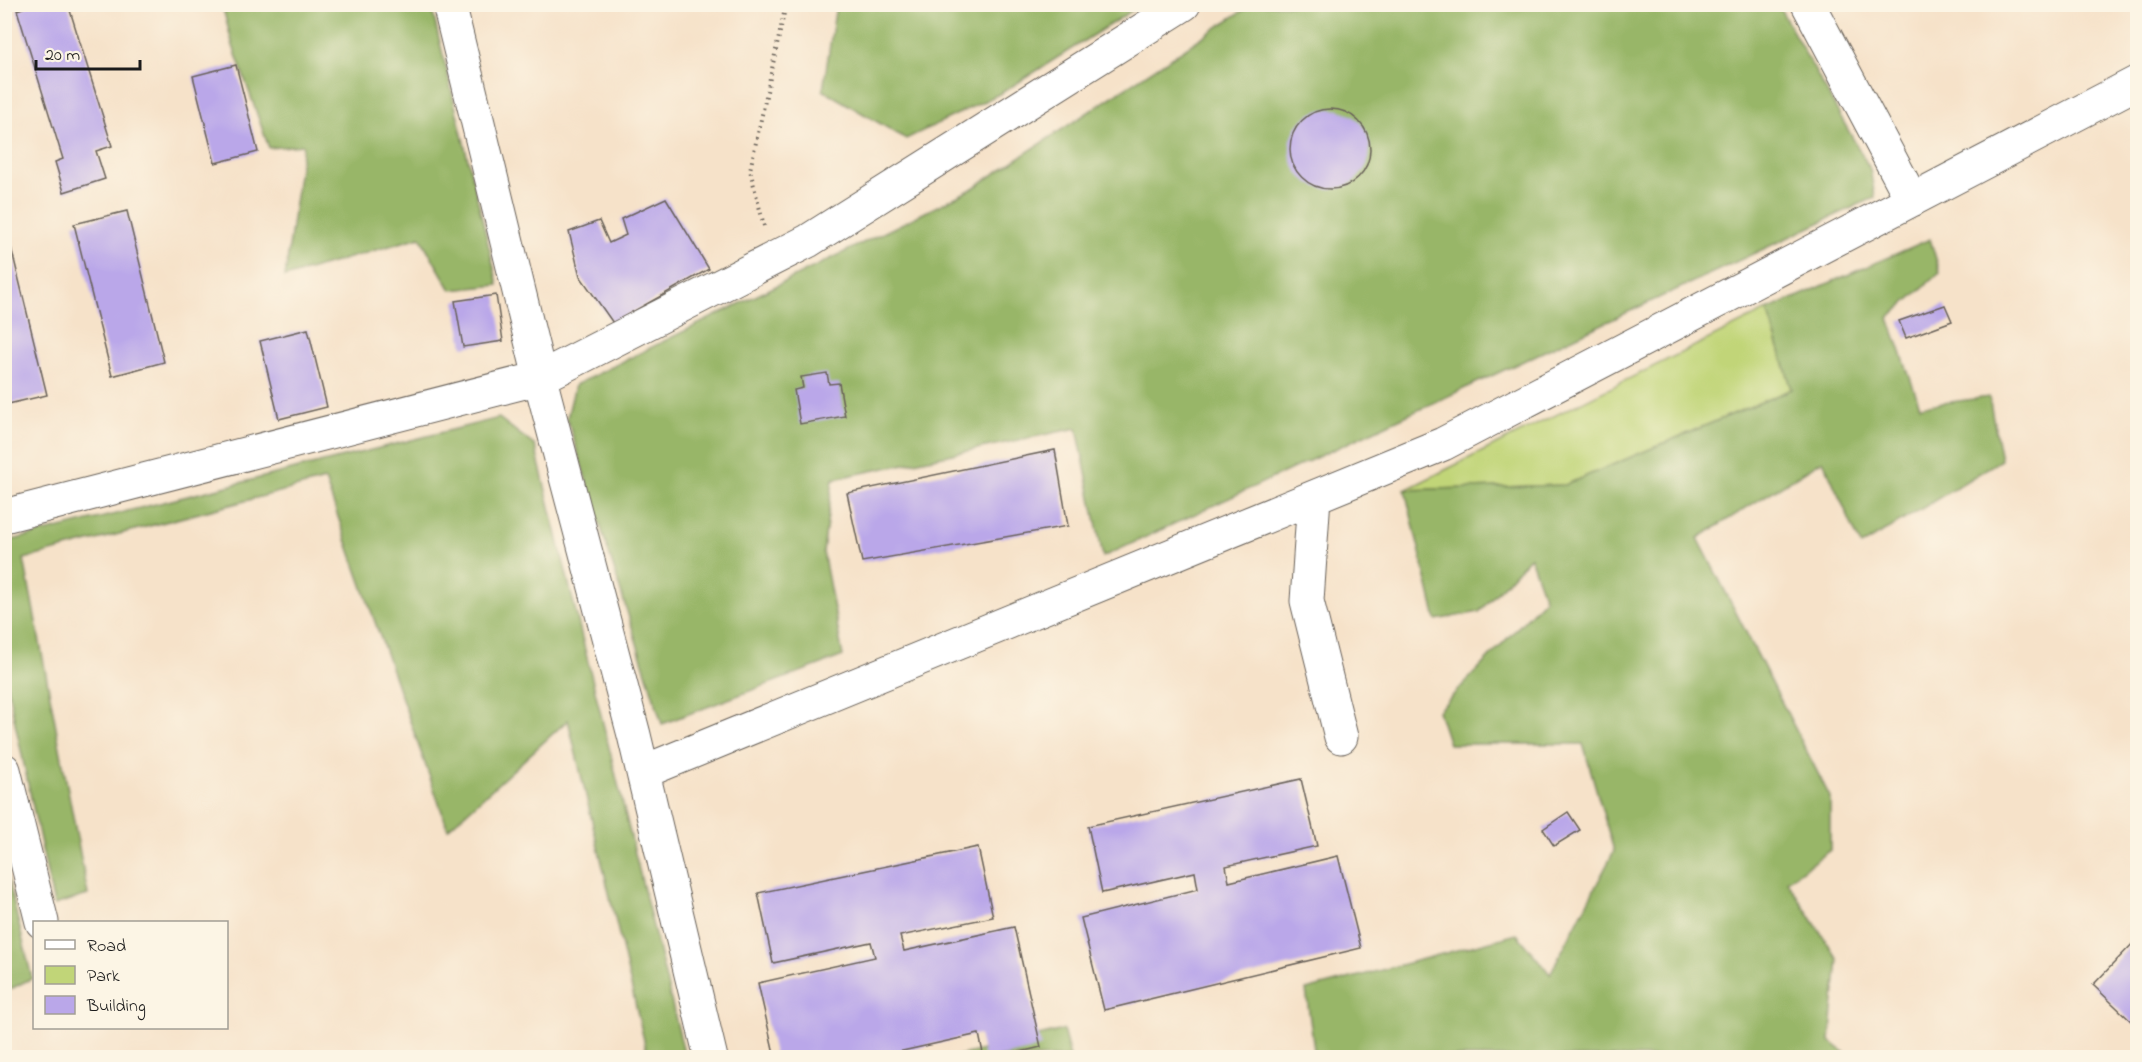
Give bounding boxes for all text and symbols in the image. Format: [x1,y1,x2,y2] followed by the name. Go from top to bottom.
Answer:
[36,33,140,71] scale bar
[45,43,80,69] text: 20 m
[33,921,228,1029] legend
[87,934,126,960] text: Road
[87,964,120,990] text: Park
[86,994,146,1021] text: Building

